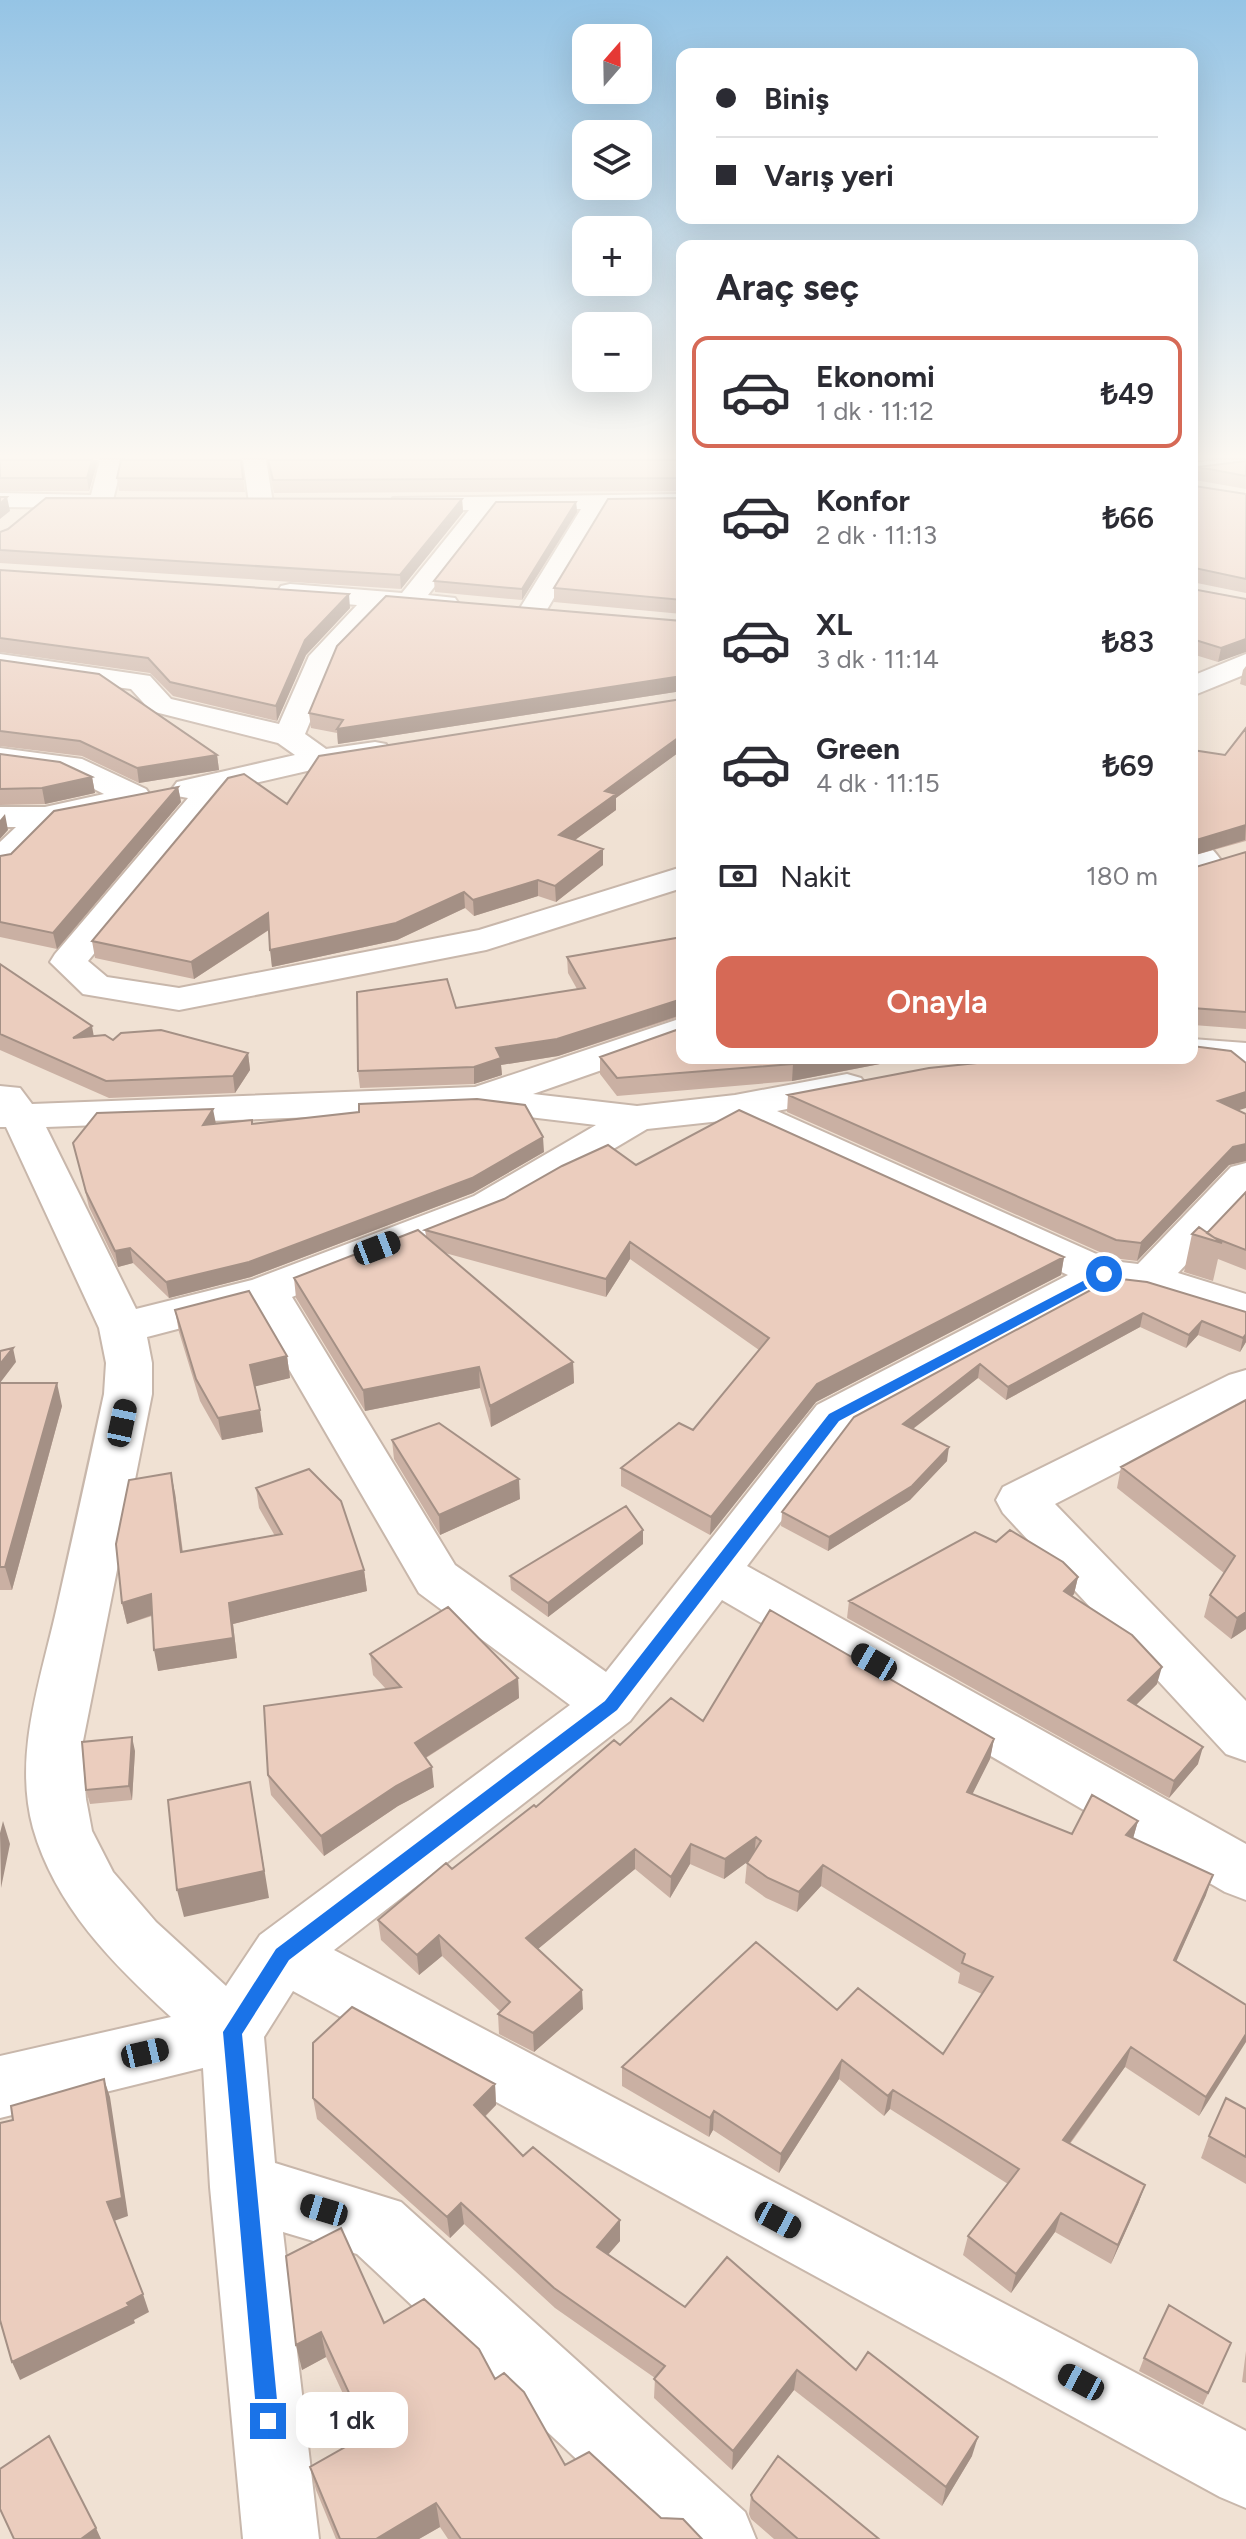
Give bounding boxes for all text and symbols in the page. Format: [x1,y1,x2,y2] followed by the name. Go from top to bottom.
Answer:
[572,24,652,104] north arrow
[572,24,652,392] map controls
[764,80,830,117] text: Biniş
[572,120,652,200] button: layers
[764,157,894,194] text: Varış yeri
[572,216,652,296] button: +
[716,266,859,309] text: Araç seç
[572,312,652,392] button: −
[720,356,792,428] icon: car
[816,358,935,395] text: Ekonomi
[1101,375,1154,412] text: ₺49
[816,395,934,427] text: 1 dk · 11:12
[720,480,792,552] icon: car
[816,482,910,519] text: Konfor
[1102,499,1154,536] text: ₺66
[816,519,937,551] text: 2 dk · 11:13
[720,604,792,676] icon: car
[816,606,852,643] text: XL
[1102,623,1154,660] text: ₺83
[816,643,939,675] text: 3 dk · 11:14
[720,728,792,800] icon: car
[816,730,900,767] text: Green
[1102,747,1154,784] text: ₺69
[816,767,940,799] text: 4 dk · 11:15
[716,854,760,898] icon: cash
[780,858,851,895] text: Nakit
[1086,860,1158,892] text: 180 m
[716,956,1158,1048] button: Onayla
[350,1228,404,1268] car
[1086,1256,1122,1292] route start
[105,1397,139,1449] car
[847,1640,901,1684] car
[119,2036,171,2070] car
[298,2192,350,2228] car
[751,2198,805,2242] car
[1054,2360,1108,2404] car
[296,2393,408,2449] callout: 1 dk
[250,2403,286,2439] route end
[329,2404,375,2436] text: 1 dk

